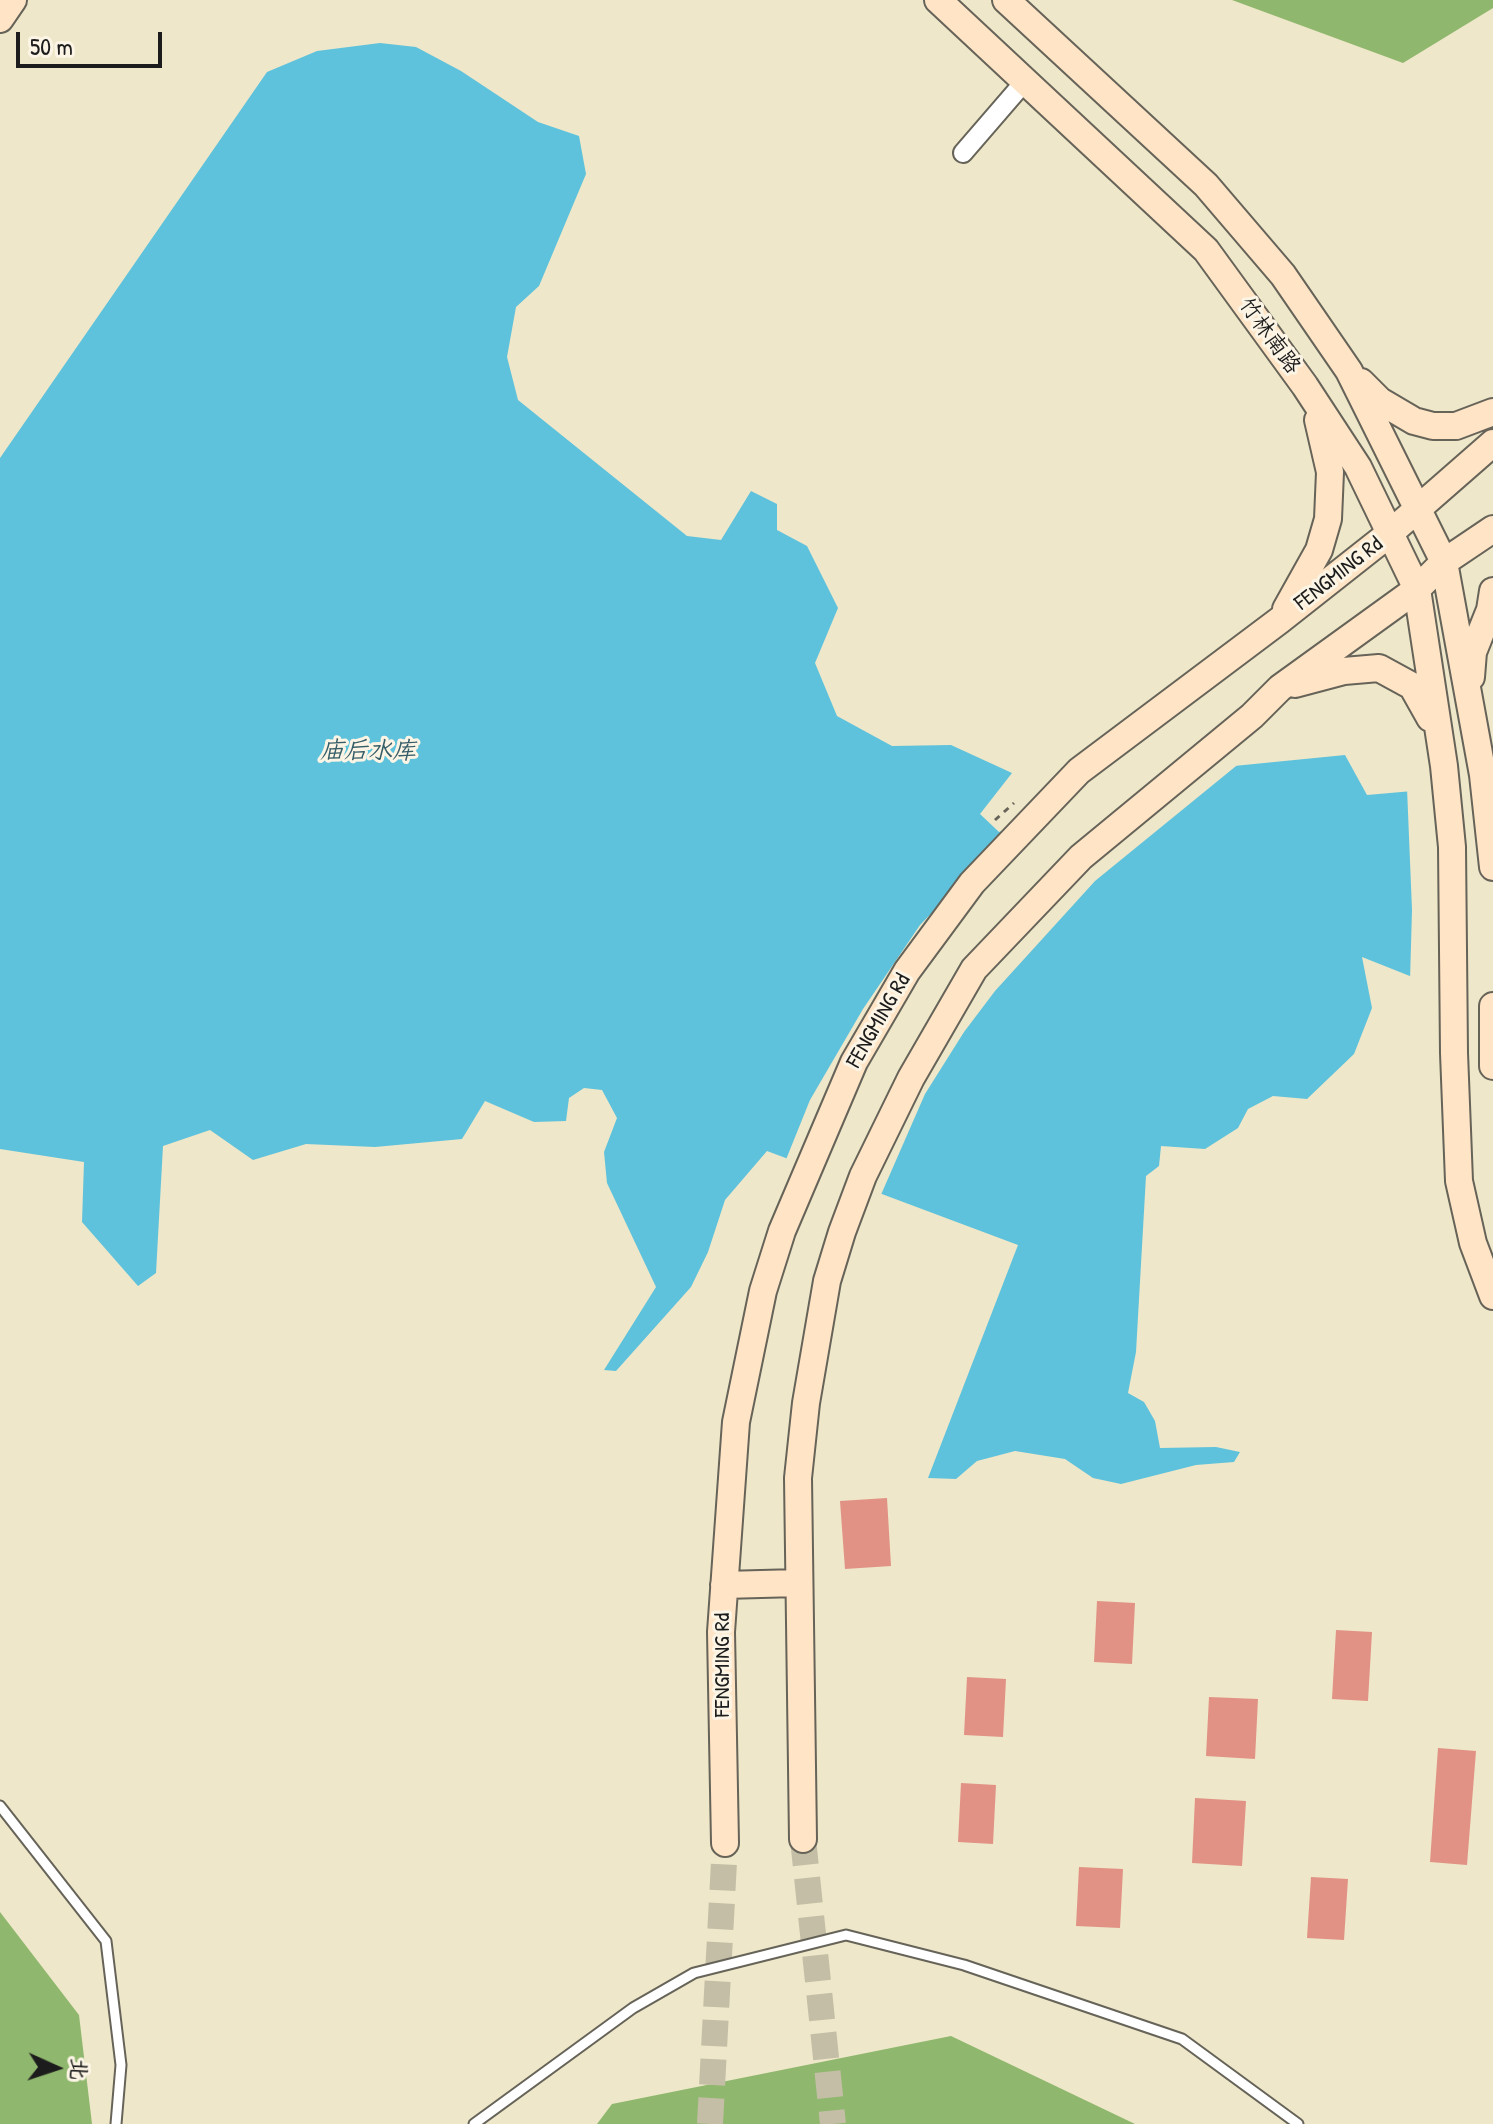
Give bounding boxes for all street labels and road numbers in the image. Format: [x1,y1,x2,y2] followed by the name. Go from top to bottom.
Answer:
[1232,293,1306,379] street label: 竹林南路
[1290,531,1388,617] street label: FENGMING Rd
[841,969,917,1073] street label: FENGMING Rd
[710,1613,736,1717] street label: FENGMING Rd

